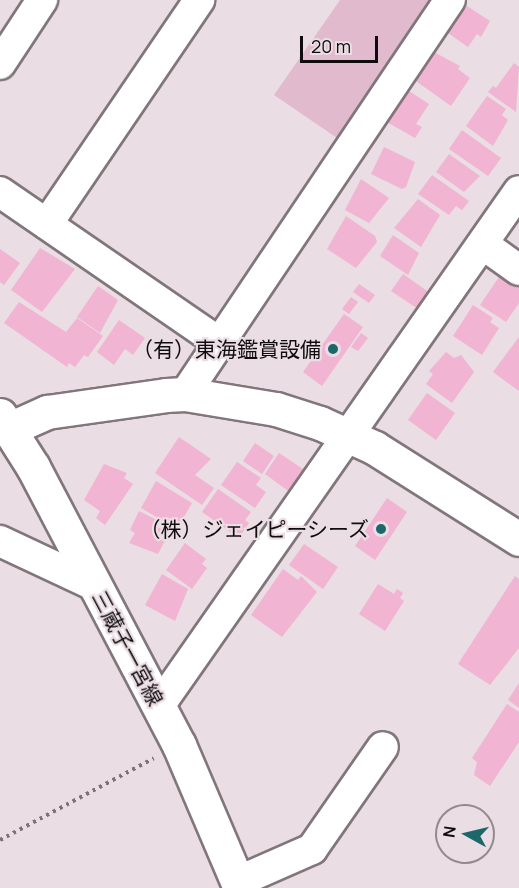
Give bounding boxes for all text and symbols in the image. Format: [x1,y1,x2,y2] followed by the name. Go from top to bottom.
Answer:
[303,24,381,62] scale bar
[311,34,351,58] text: 20 m
[132,336,321,362] place label: （有）東海鑑賞設備
[326,342,340,356] marker: （有）東海鑑賞設備
[138,516,369,542] place label: （株）ジェイピーシーズ
[374,522,388,536] marker: （株）ジェイピーシーズ
[87,586,169,710] street label: 三蔵子一宮線
[435,804,495,864] north arrow
[437,825,461,839] text: N

